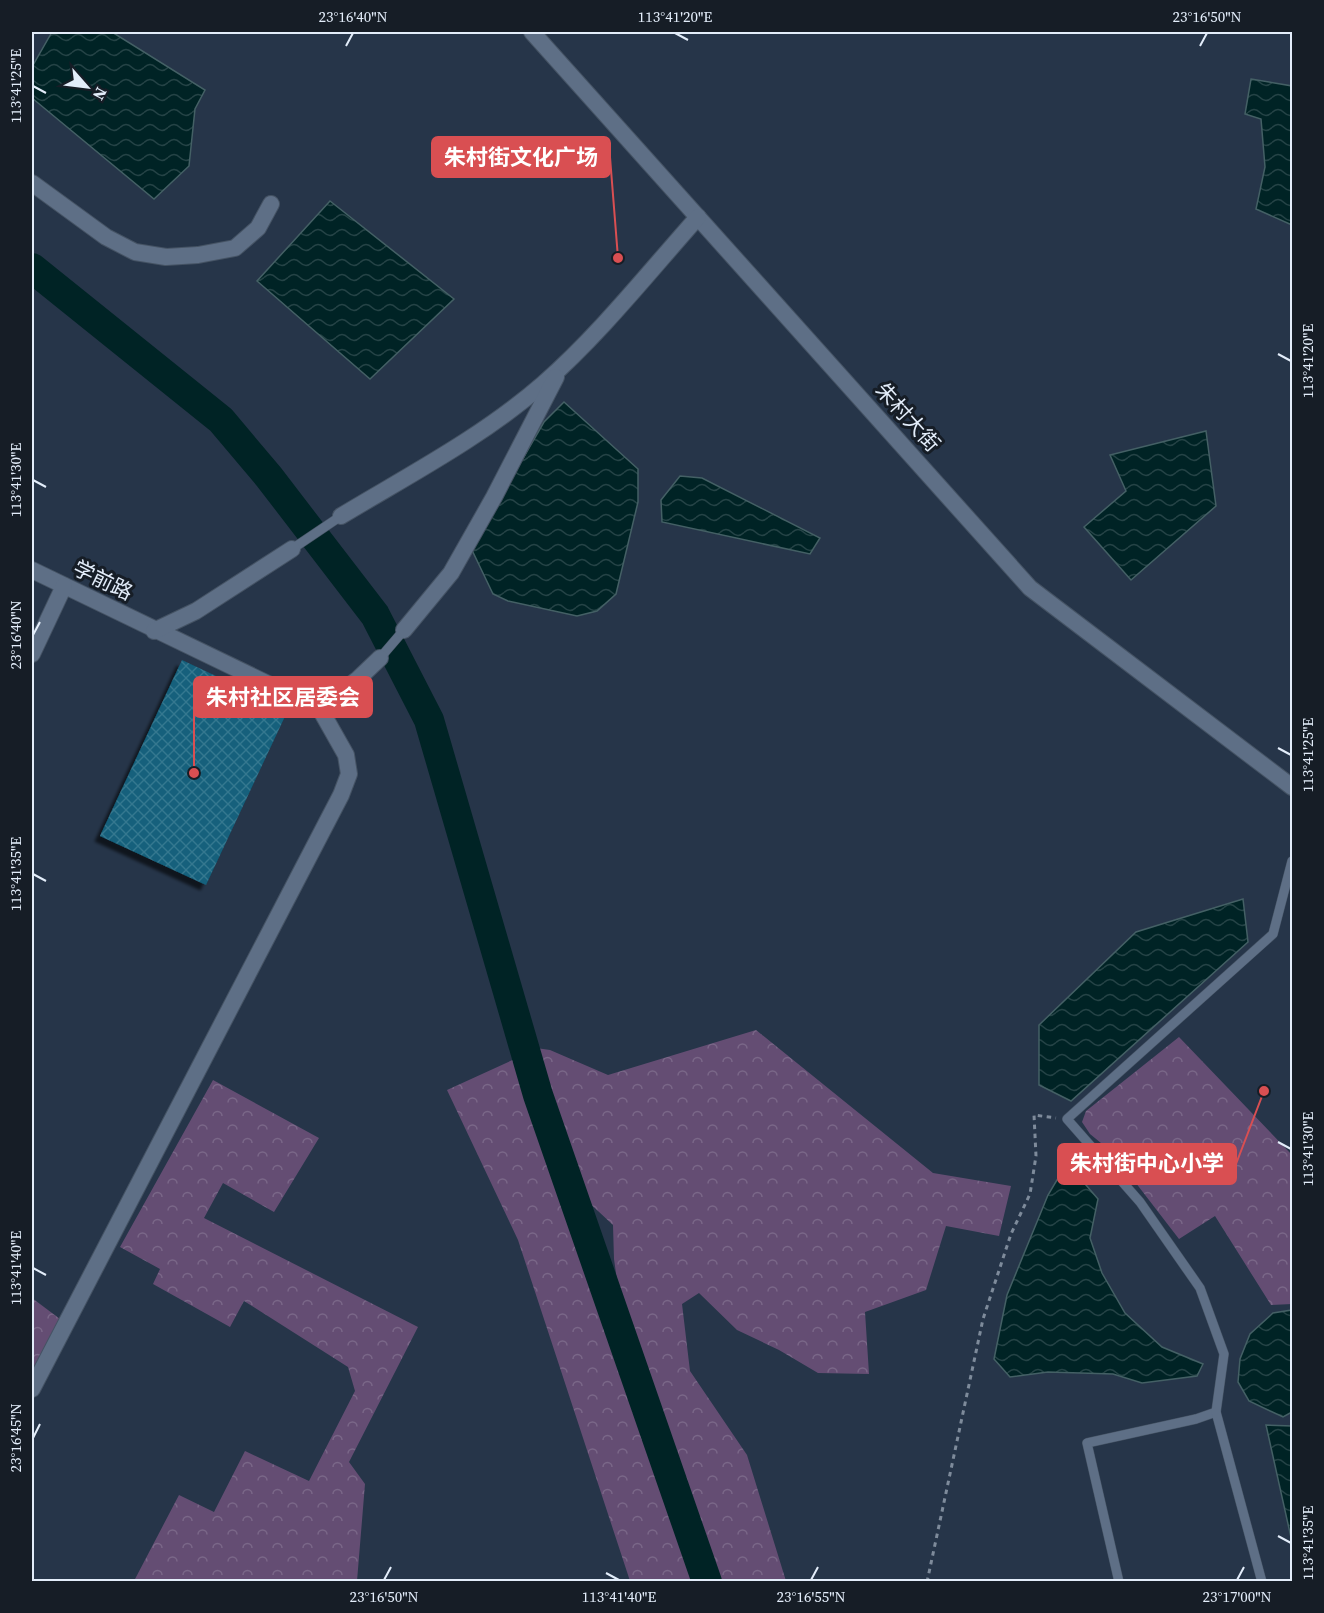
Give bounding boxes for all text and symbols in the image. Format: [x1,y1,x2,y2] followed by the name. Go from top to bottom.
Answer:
[318,6,388,27] text: 23°16'40"N
[638,6,712,27] text: 113°41'20"E
[1172,6,1242,27] text: 23°16'50"N
[5,49,26,123] text: 113°41'25"E
[57,57,117,117] north arrow
[88,84,113,105] text: N
[432,137,610,177] callout: 朱村街文化广场
[444,142,598,172] text: 朱村街文化广场
[1297,324,1318,398] text: 113°41'20"E
[869,376,947,458] street label: 朱村大街
[5,443,26,517] text: 113°41'30"E
[68,553,138,607] street label: 学前路
[5,600,26,670] text: 23°16'40"N
[194,677,372,717] callout: 朱村社区居委会
[206,682,360,712] text: 朱村社区居委会
[1297,718,1318,792] text: 113°41'25"E
[5,837,26,911] text: 113°41'35"E
[1297,1112,1318,1186] text: 113°41'30"E
[1058,1144,1236,1184] callout: 朱村街中心小学
[1070,1148,1224,1178] text: 朱村街中心小学
[5,1231,26,1305] text: 113°41'40"E
[5,1403,26,1473] text: 23°16'45"N
[1297,1506,1318,1580] text: 113°41'35"E
[349,1586,419,1607] text: 23°16'50"N
[582,1586,656,1607] text: 113°41'40"E
[776,1586,846,1607] text: 23°16'55"N
[1202,1586,1272,1607] text: 23°17'00"N

